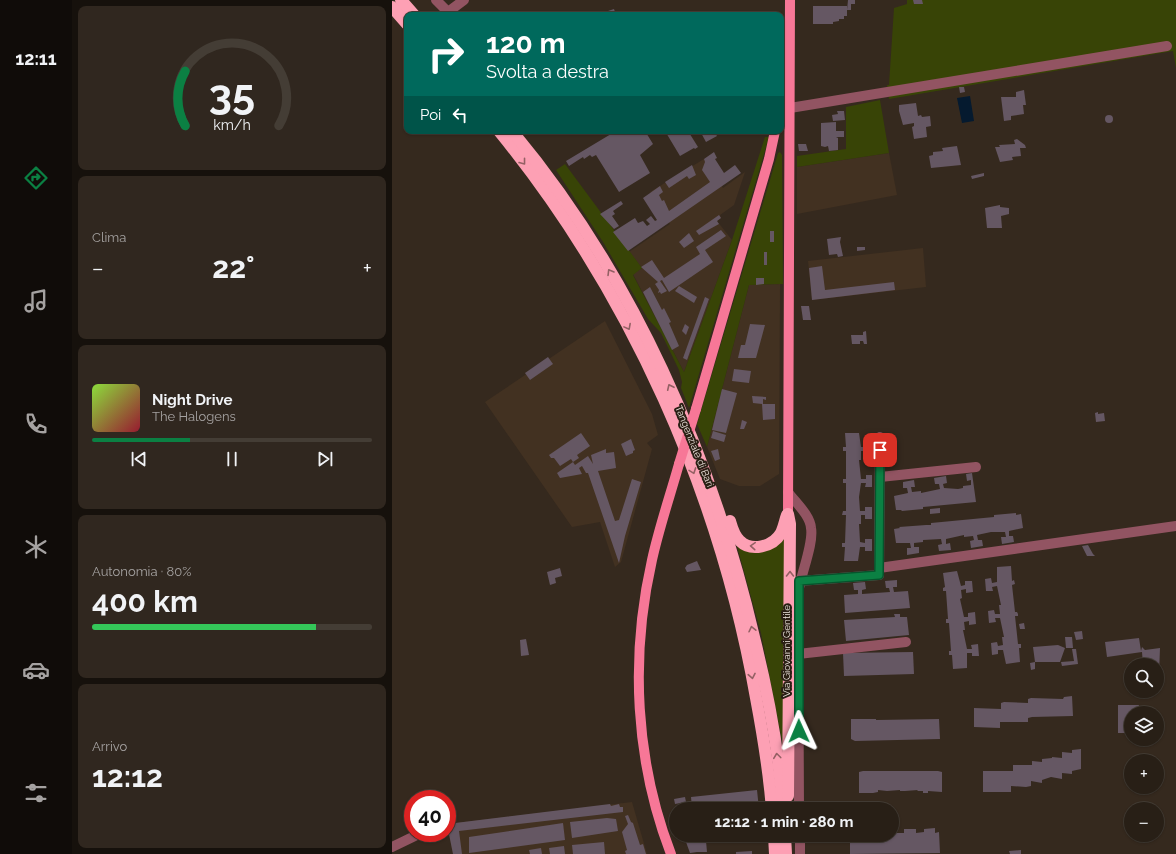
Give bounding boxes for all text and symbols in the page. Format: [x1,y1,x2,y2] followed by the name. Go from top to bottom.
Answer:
[486,27,566,60] text: 120 m
[420,28,472,80] icon: right
[15,48,57,69] text: 12:11
[486,61,609,82] text: Svolta a destra
[209,70,255,119] text: 35
[449,104,471,126] icon: left
[420,106,441,124] text: Poi
[213,116,251,132] text: km/h
[518,157,525,164] one-way arrow
[22,164,50,192] icon: directions
[92,230,126,245] text: Clima
[212,250,254,285] text: 22°
[92,255,104,281] text: −
[363,255,372,281] text: +
[607,269,614,276] one-way arrow
[22,287,50,315] icon: music
[623,323,631,330] one-way arrow
[667,384,675,391] one-way arrow
[152,391,232,409] text: Night Drive
[673,404,716,488] street label: Tangenziale di Bari
[152,409,236,424] text: The Halogens
[22,410,50,438] icon: phone
[863,433,897,467] pin
[869,439,891,461] icon: arrive
[128,448,150,470] icon: previous
[221,448,243,470] icon: pause
[314,448,336,470] icon: next
[688,467,696,474] one-way arrow
[22,533,50,561] icon: climate
[750,541,756,550] one-way arrow
[92,564,192,579] text: Autonomia · 80%
[786,571,794,577] one-way arrow
[92,584,198,619] text: 400 km
[781,605,792,697] street label: Via Giovanni Gentile
[749,626,757,632] one-way arrow
[22,656,50,684] icon: car
[1124,658,1164,842] map controls
[1124,658,1164,698] button: search
[748,673,756,679] one-way arrow
[1124,706,1164,746] button: layers
[778,710,820,752] position arrow
[92,739,127,754] text: Arrivo
[773,753,782,759] one-way arrow
[1124,754,1164,794] button: +
[92,759,163,794] text: 12:12
[22,779,50,807] icon: filters
[404,790,456,842] speed limit sign: 40
[1124,802,1164,842] button: −
[715,813,853,831] text: 12:12 · 1 min · 280 m

